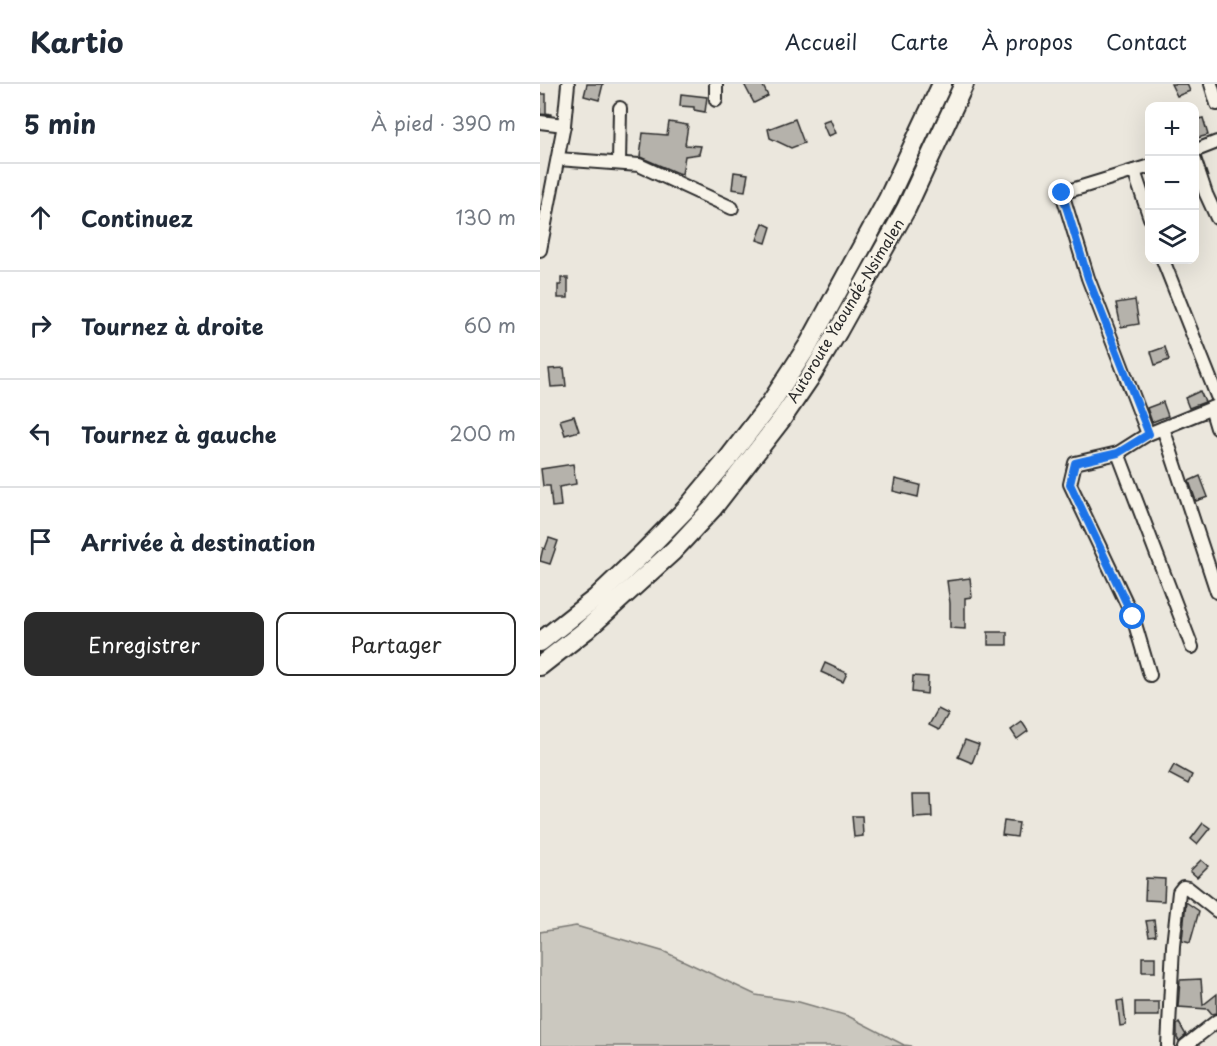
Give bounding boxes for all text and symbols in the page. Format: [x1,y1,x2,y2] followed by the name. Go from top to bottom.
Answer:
[30,20,124,63] text: Kartio
[785,25,857,57] text: Accueil
[890,25,948,57] text: Carte
[981,25,1073,57] text: À propos
[1106,25,1187,57] text: Contact
[1145,102,1199,264] map controls
[1145,102,1199,156] button: +
[24,104,96,143] text: 5 min
[371,108,516,138] text: À pied · 390 m
[1145,156,1199,210] button: −
[1048,179,1074,205] route end
[24,201,57,234] icon: ahead
[81,201,193,234] text: Continuez
[456,202,516,232] text: 130 m
[1145,210,1199,264] button: layers
[780,214,909,407] street label: Autoroute Yaoundé-Nsimalen
[24,309,57,342] icon: right
[81,309,264,342] text: Tournez à droite
[464,310,516,340] text: 60 m
[24,417,57,450] icon: left
[81,417,277,450] text: Tournez à gauche
[449,418,516,448] text: 200 m
[24,525,57,558] icon: arrive
[81,525,315,558] text: Arrivée à destination
[1119,603,1145,629] route start
[24,612,264,676] button: Enregistrer
[276,612,516,676] button: Partager

